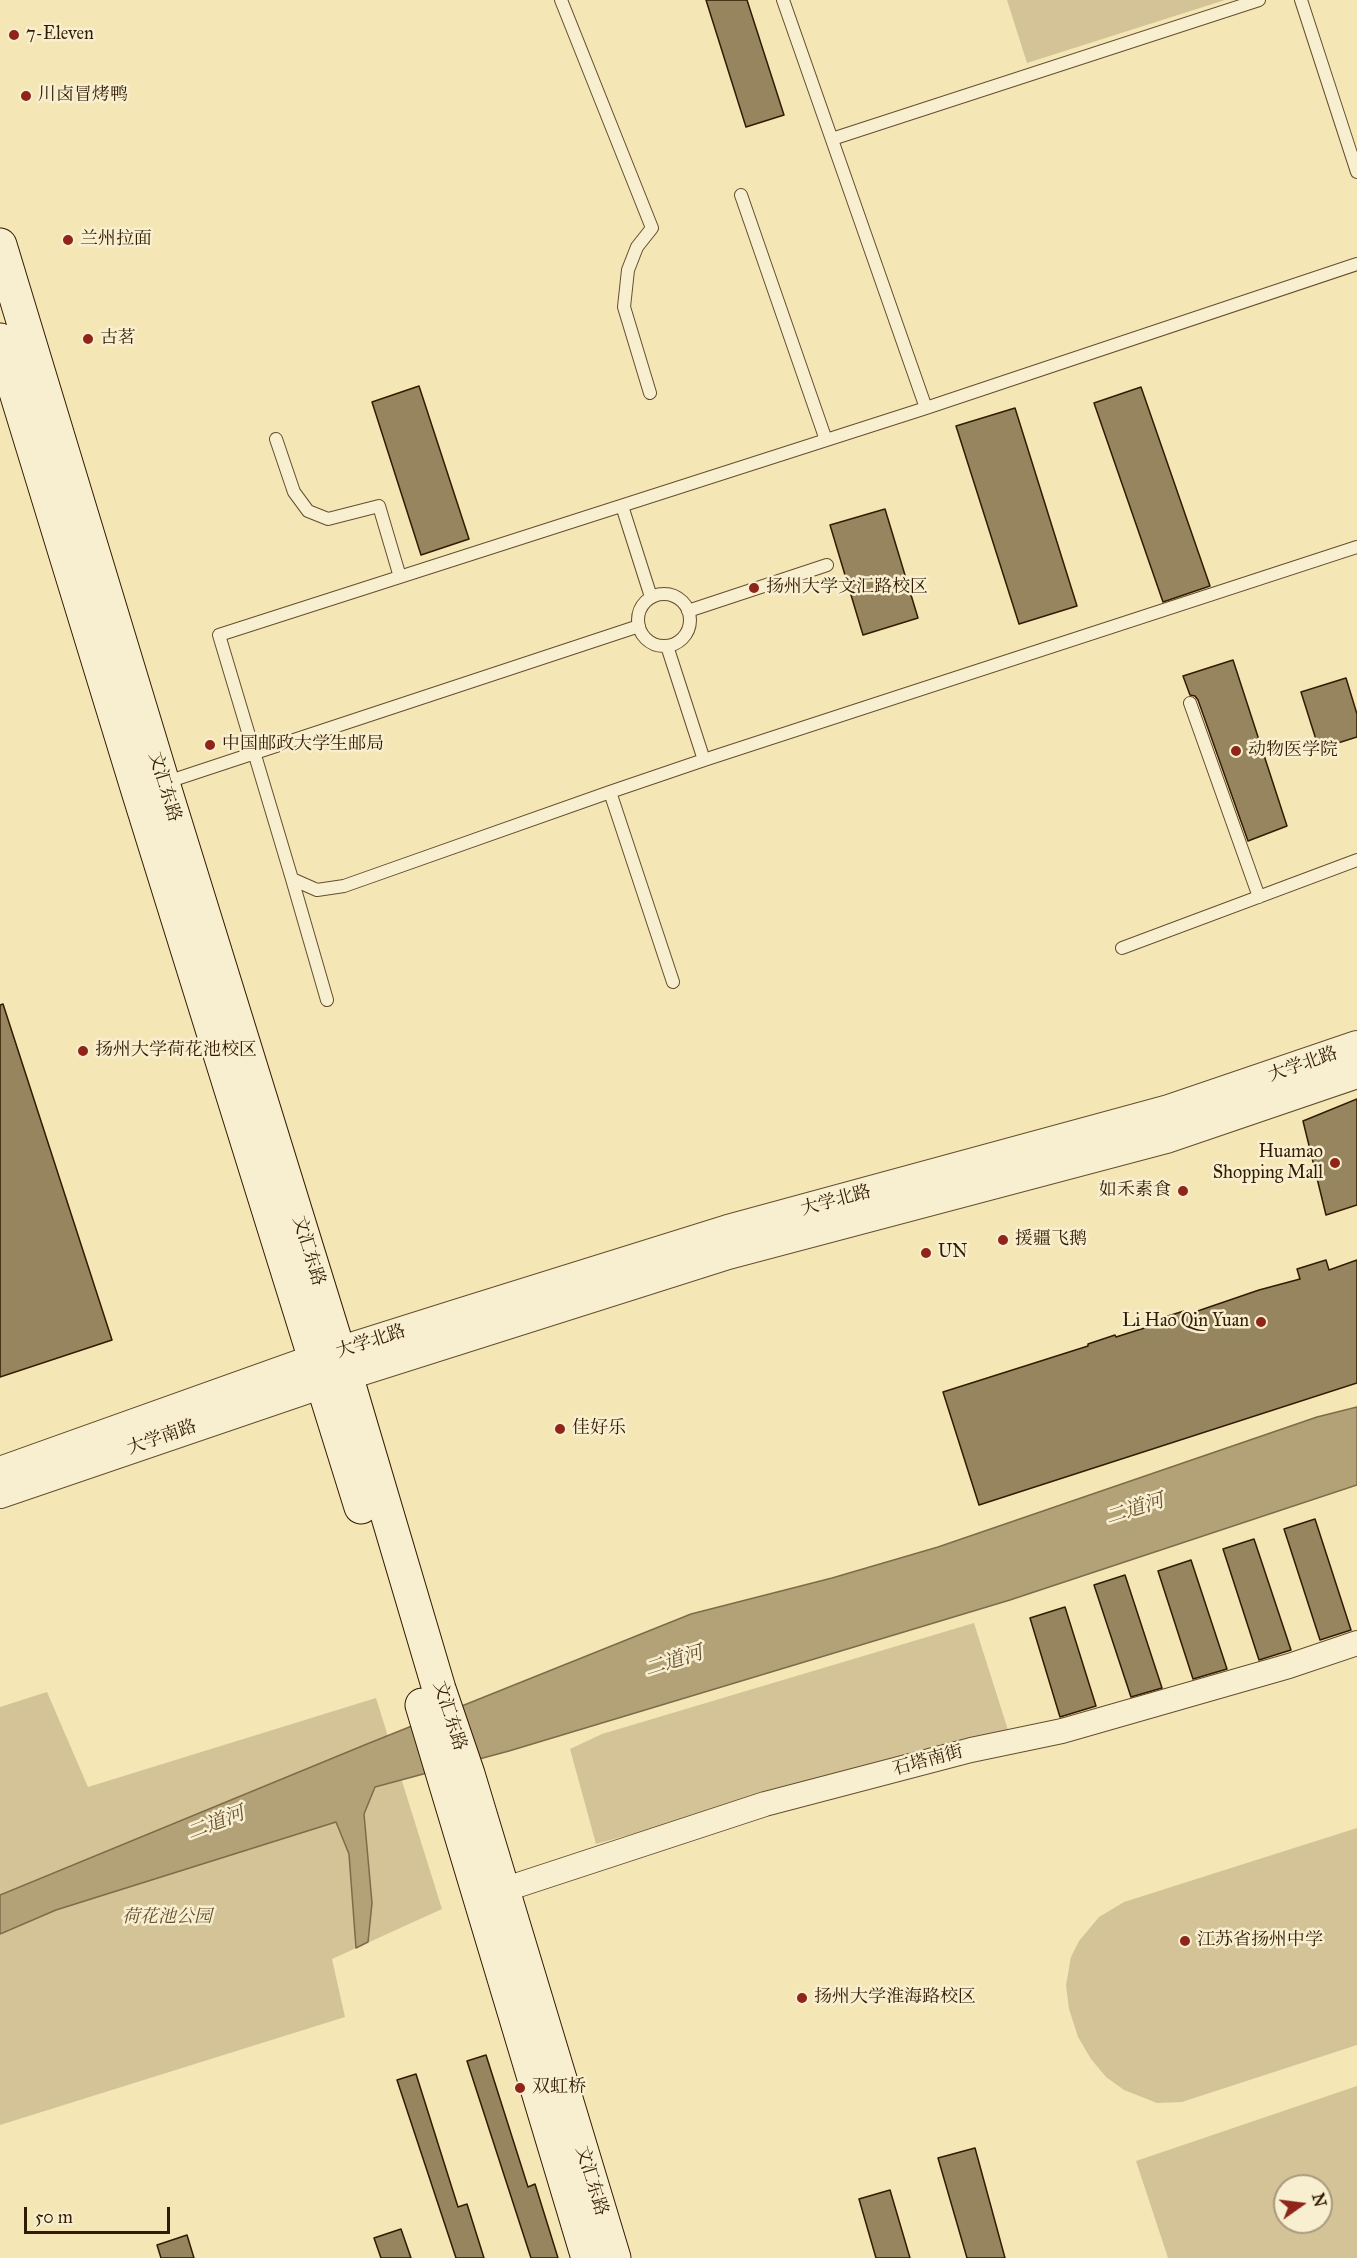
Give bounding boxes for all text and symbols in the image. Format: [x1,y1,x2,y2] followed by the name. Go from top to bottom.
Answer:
[26,24,94,46] place label: 7-Eleven
[7,28,21,42] marker: 7-Eleven
[38,85,128,107] place label: 川卤冒烤鸭
[19,89,33,103] marker: 川卤冒烤鸭
[80,229,152,251] place label: 兰州拉面
[61,233,75,247] marker: 兰州拉面
[100,328,136,350] place label: 古茗
[81,332,95,346] marker: 古茗
[766,577,928,599] place label: 扬州大学文汇路校区
[747,581,761,595] marker: 扬州大学文汇路校区
[222,734,384,756] place label: 中国邮政大学生邮局
[203,738,217,752] marker: 中国邮政大学生邮局
[1248,740,1338,762] place label: 动物医学院
[1229,744,1243,758] marker: 动物医学院
[143,749,185,825] street label: 文汇东路
[95,1040,257,1062] place label: 扬州大学荷花池校区
[1265,1043,1341,1087] street label: 大学北路
[76,1044,90,1058] marker: 扬州大学荷花池校区
[1213,1142,1323,1184] place label: Huamao Shopping Mall
[1328,1156,1342,1170] marker: Huamao Shopping Mall
[1099,1180,1171,1202] place label: 如禾素食
[798,1181,874,1221] street label: 大学北路
[1176,1184,1190,1198] marker: 如禾素食
[287,1213,329,1289] street label: 文汇东路
[1015,1229,1087,1251] place label: 援疆飞鹅
[996,1233,1010,1247] marker: 援疆飞鹅
[938,1242,967,1264] place label: UN
[919,1246,933,1260] marker: UN
[1122,1311,1249,1333] place label: Li Hao Qin Yuan
[1254,1315,1268,1329] marker: Li Hao Qin Yuan
[333,1321,409,1363] street label: 大学北路
[124,1416,200,1460] street label: 大学南路
[572,1418,626,1440] place label: 佳好乐
[553,1422,567,1436] marker: 佳好乐
[1103,1489,1167,1531] water label: 二道河
[642,1641,706,1683] water label: 二道河
[428,1678,470,1754] street label: 文汇东路
[890,1741,966,1781] street label: 石塔南街
[184,1802,248,1846] water label: 二道河
[122,1907,212,1929] park label: 荷花池公园
[1197,1930,1323,1952] place label: 江苏省扬州中学
[1178,1934,1192,1948] marker: 江苏省扬州中学
[814,1987,976,2009] place label: 扬州大学淮海路校区
[795,1991,809,2005] marker: 扬州大学淮海路校区
[532,2077,586,2099] place label: 双虹桥
[513,2081,527,2095] marker: 双虹桥
[570,2143,612,2219] street label: 文汇东路
[1273,2174,1333,2234] north arrow
[1308,2191,1330,2209] text: N
[27,2195,172,2233] scale bar
[35,2206,73,2228] text: 50 m

